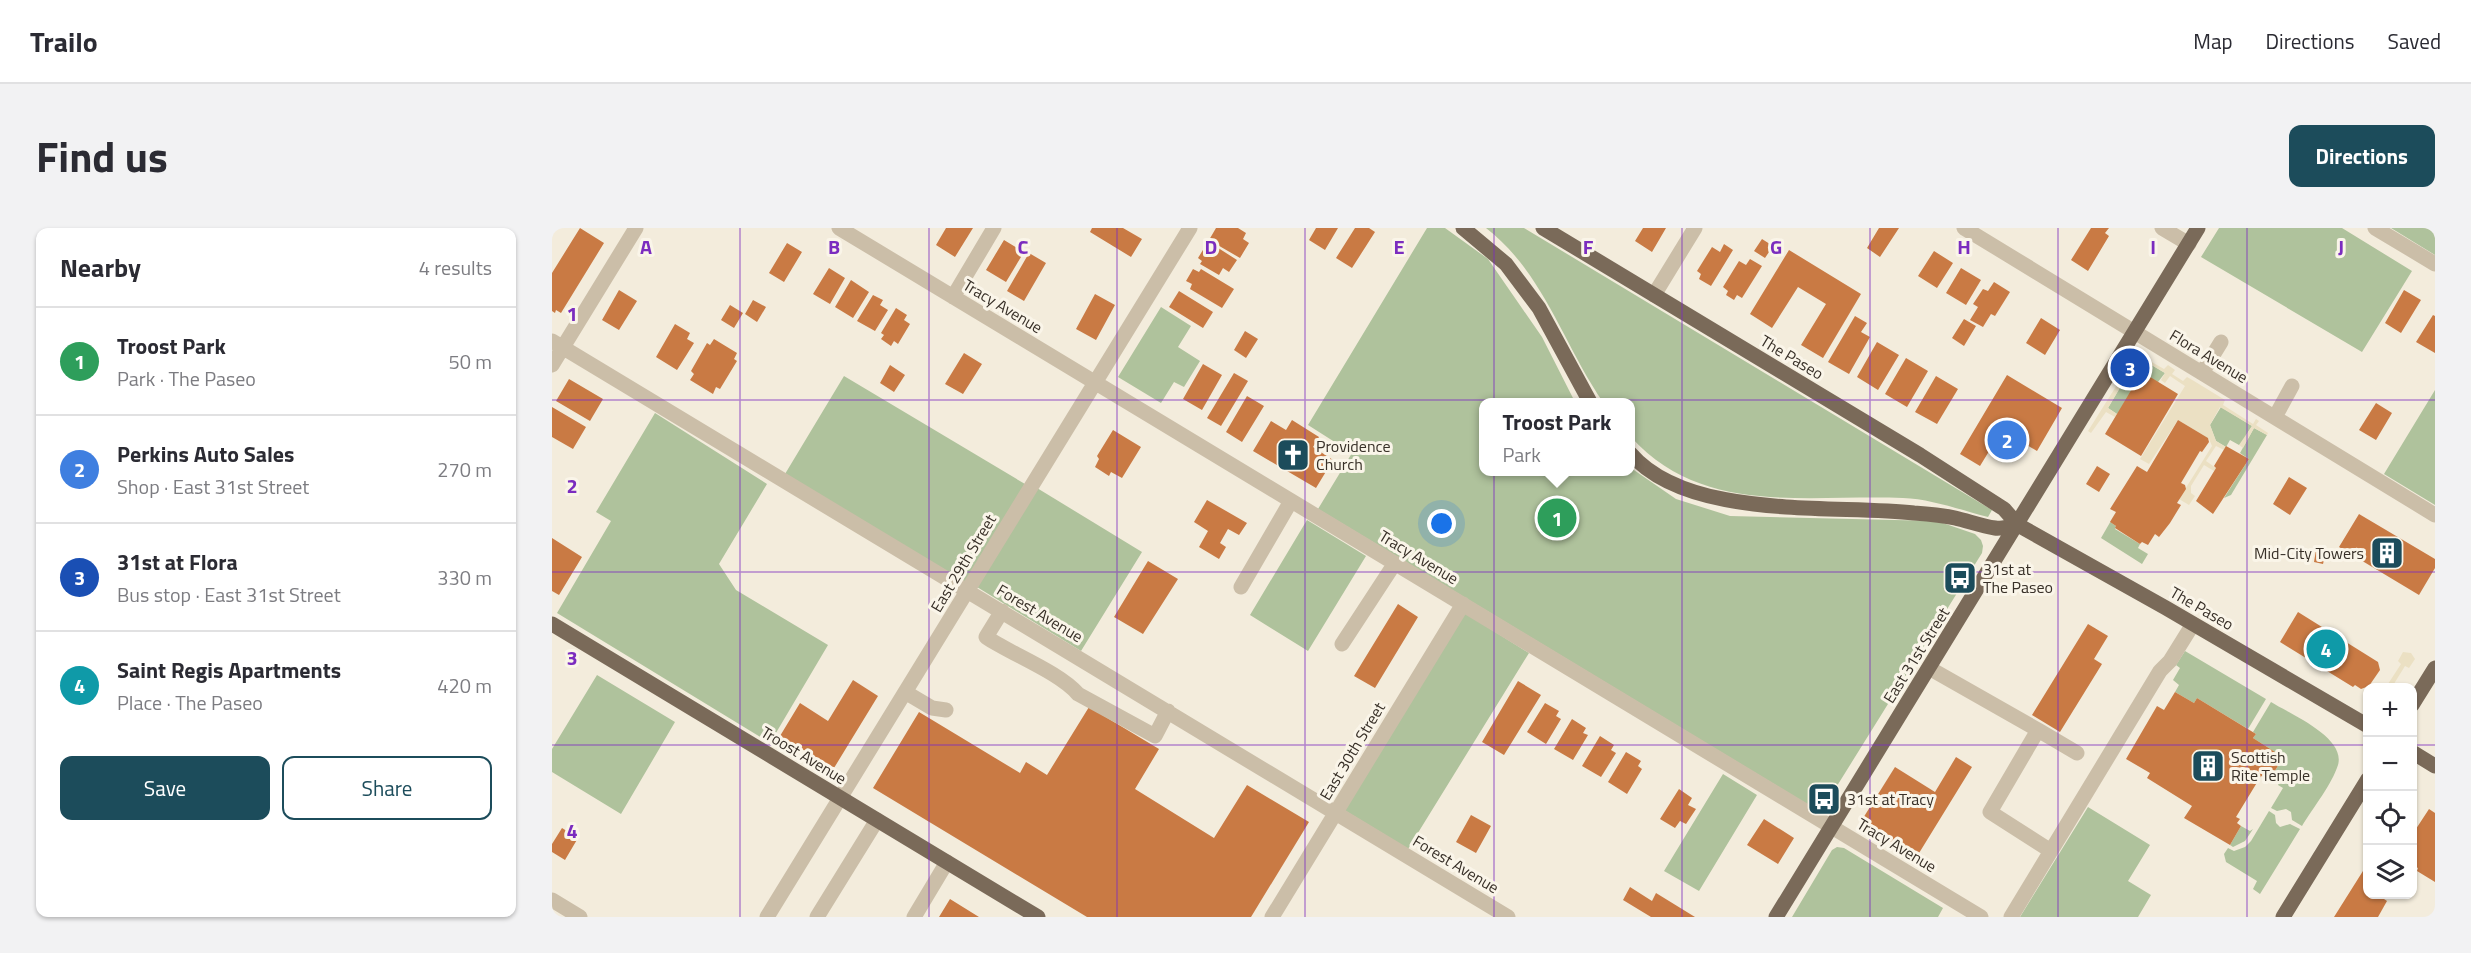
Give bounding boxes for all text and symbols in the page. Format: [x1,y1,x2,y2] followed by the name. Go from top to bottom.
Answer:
[30,20,98,63] text: Trailo
[2193,25,2233,57] text: Map
[2266,25,2355,57] text: Directions
[2388,25,2441,57] text: Saved
[36,124,168,188] text: Find us
[2289,125,2435,187] button: Directions
[640,231,652,262] text: A
[828,231,840,262] text: B
[1018,231,1029,262] text: C
[1205,231,1217,262] text: D
[1393,231,1405,262] text: E
[1583,231,1594,262] text: F
[1770,231,1782,262] text: G
[1957,231,1971,262] text: H
[2150,231,2156,262] text: I
[2338,231,2344,262] text: J
[60,248,141,287] text: Nearby
[419,252,492,283] text: 4 results
[959,273,1047,339] street label: Tracy Avenue
[566,298,578,329] text: 1
[2165,323,2253,389] street label: Flora Avenue
[117,329,226,363] text: Troost Park
[1756,329,1828,385] street label: The Paseo
[74,346,85,377] text: 1
[448,346,492,377] text: 50 m
[2110,346,2150,390] pin: 3
[117,363,256,394] text: Park · The Paseo
[1479,398,1635,476] popup
[1503,405,1611,439] text: Troost Park
[1988,418,2026,462] pin: 2
[1316,434,1390,476] place label: Providence Church
[117,437,294,471] text: Perkins Auto Sales
[1275,437,1311,473] church icon: Providence Church
[1503,439,1541,470] text: Park
[74,454,85,485] text: 2
[437,454,492,485] text: 270 m
[566,470,578,501] text: 2
[117,471,309,502] text: Shop · East 31st Street
[1538,496,1576,540] pin: 1
[924,509,1002,616] street label: East 29th Street
[1427,509,1456,538] your location
[1375,524,1463,590] street label: Tracy Avenue
[2369,535,2405,571] building icon: Mid-City Towers
[2254,541,2364,565] place label: Mid-City Towers
[117,545,238,579] text: 31st at Flora
[1983,557,2053,599] place label: 31st at The Paseo
[1942,560,1978,596] bus stop icon: 31st at The Paseo
[74,562,85,593] text: 3
[437,562,492,593] text: 330 m
[992,578,1088,648] street label: Forest Avenue
[117,579,341,610] text: Bus stop · East 31st Street
[2166,580,2238,636] street label: The Paseo
[1877,602,1955,708] street label: East 31st Street
[2306,626,2346,672] pin: 4
[566,642,578,673] text: 3
[117,653,341,687] text: Saint Regis Apartments
[74,670,85,701] text: 4
[437,670,492,701] text: 420 m
[2363,683,2417,899] map controls
[2363,683,2417,737] button: +
[117,687,263,718] text: Place · The Paseo
[1313,697,1391,804] street label: East 30th Street
[757,720,851,790] street label: Troost Avenue
[2363,737,2417,791] button: −
[2231,745,2310,787] place label: Scottish Rite Temple
[2190,748,2226,784] building icon: Scottish Rite Temple
[60,756,270,820] button: Save
[282,756,492,820] button: Share
[1806,781,1842,817] bus stop icon: 31st at Tracy
[1847,787,1934,811] place label: 31st at Tracy
[2363,791,2417,845] button: locate
[1853,812,1941,878] street label: Tracy Avenue
[566,815,578,846] text: 4
[1408,829,1504,899] street label: Forest Avenue
[2363,845,2417,899] button: layers

